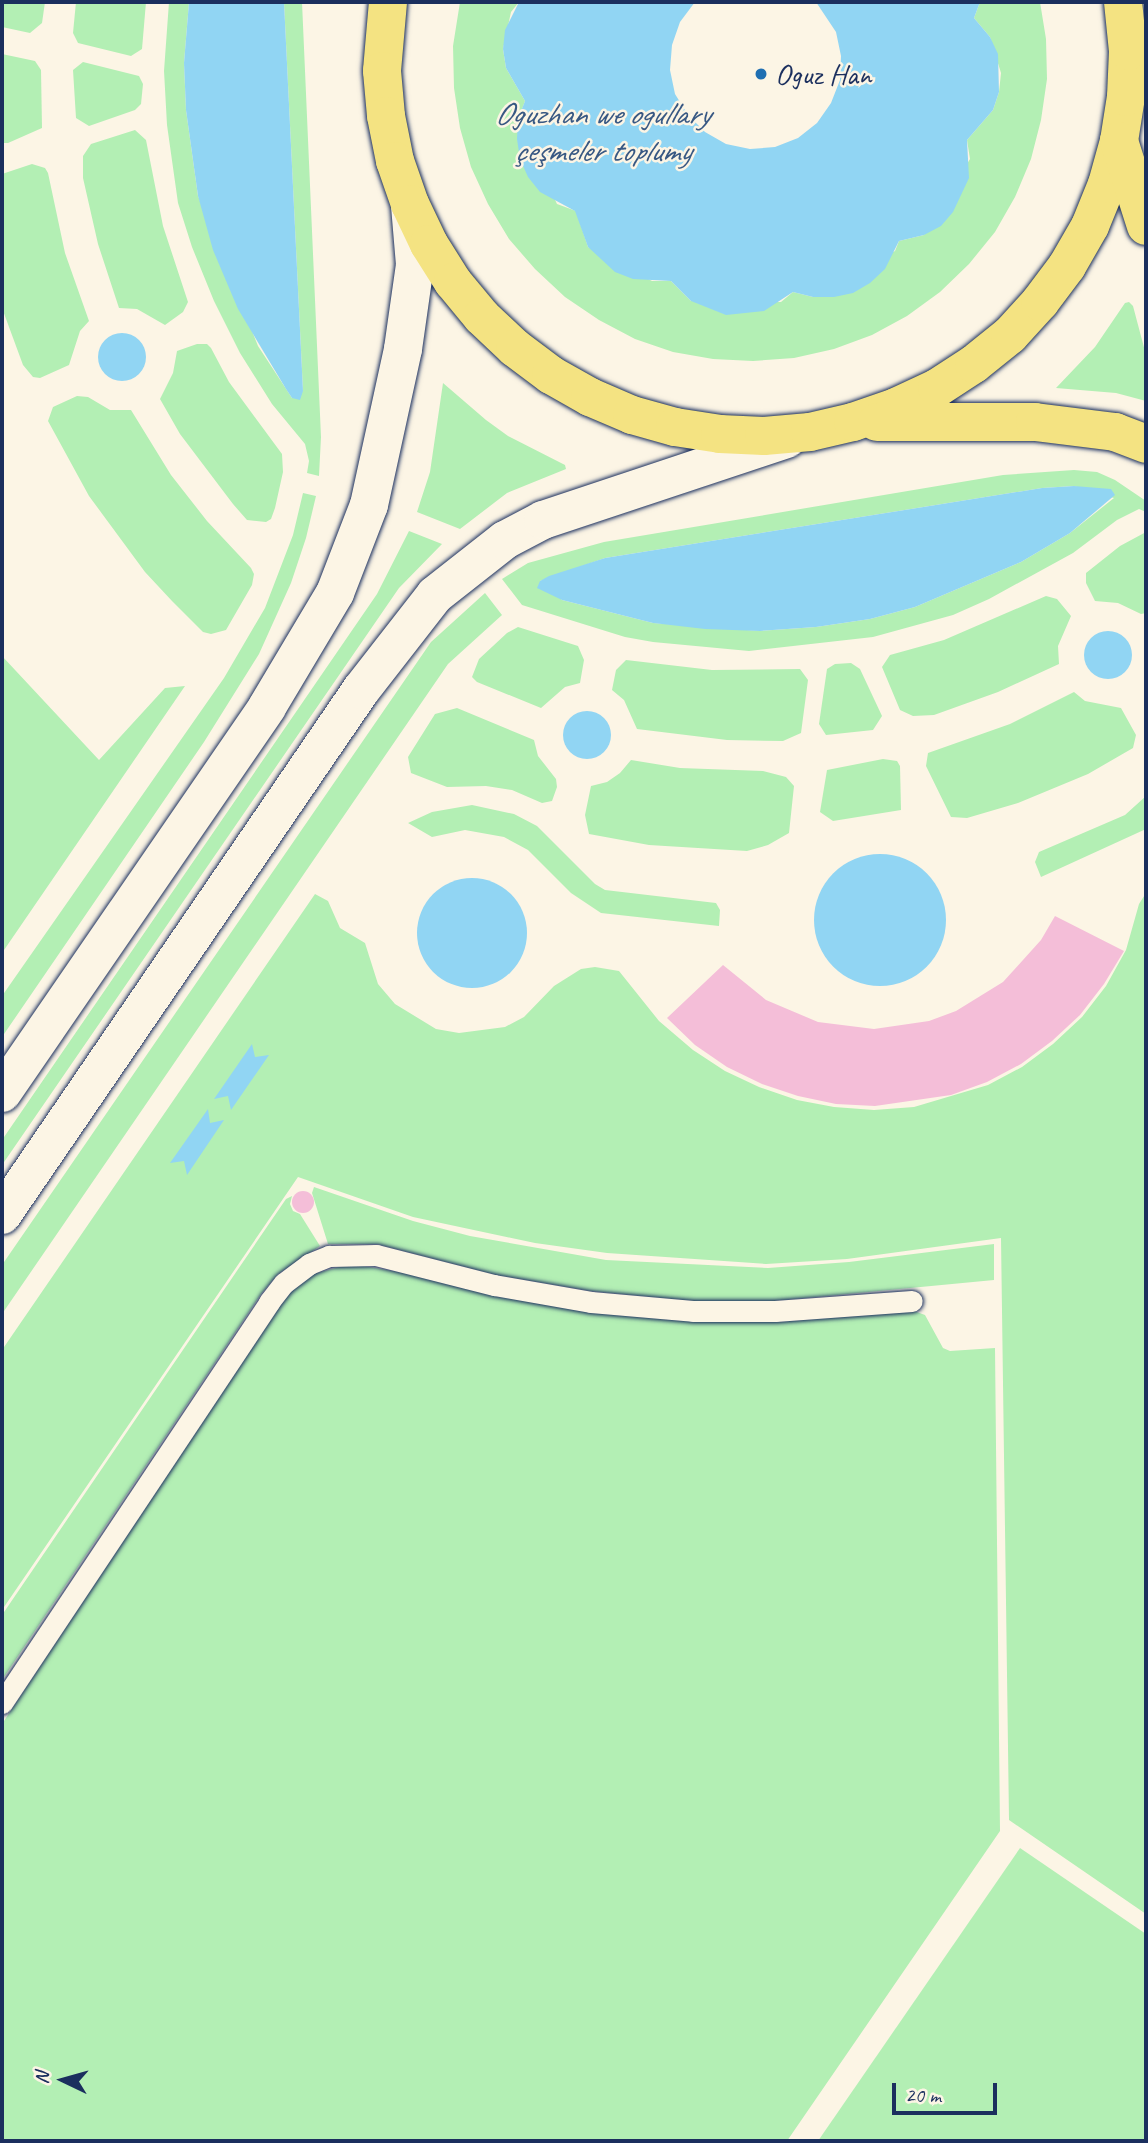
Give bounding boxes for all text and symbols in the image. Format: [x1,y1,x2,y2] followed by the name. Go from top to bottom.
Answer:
[775,56,872,92] place label: Oguz Han
[753,66,769,82] marker: Oguz Han
[495,96,709,171] water label: Oguzhan we ogullary çeşmeler toplumy
[28,2045,98,2115] north arrow
[896,2070,1001,2114] scale bar
[30,2071,55,2085] text: N
[905,2082,941,2108] text: 20 m

